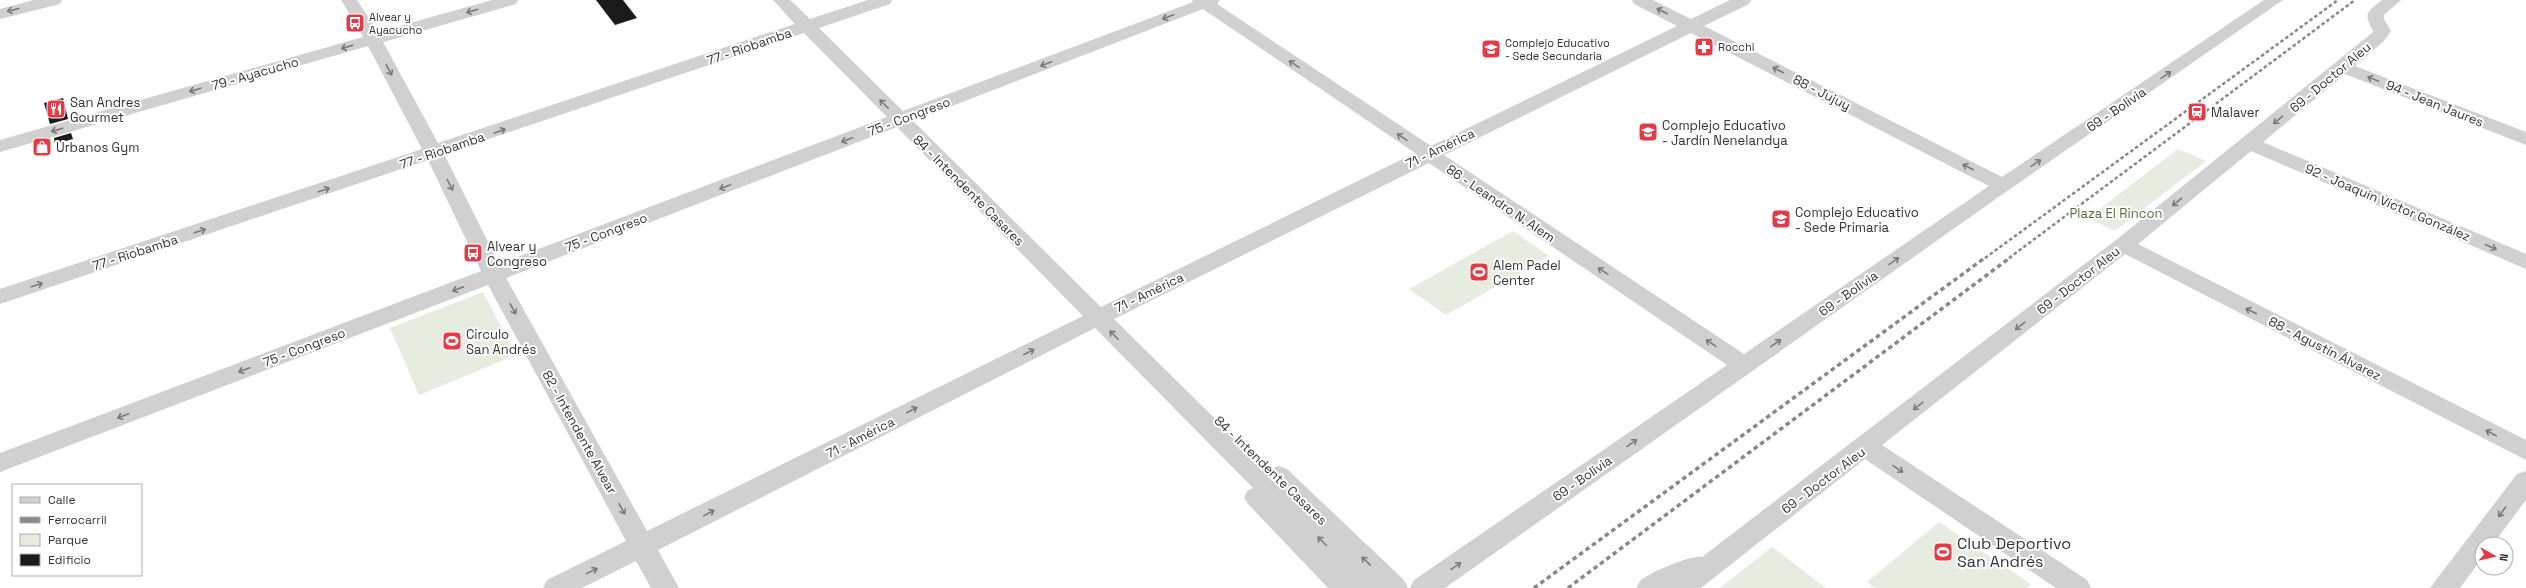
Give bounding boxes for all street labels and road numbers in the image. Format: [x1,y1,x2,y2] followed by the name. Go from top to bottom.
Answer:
[704,24,794,69] street label: 77 - Riobamba
[2286,38,2374,116] street label: 69 - Doctor Aleu
[210,53,301,94] street label: 79 - Ayacucho
[1790,71,1853,114] street label: 88 - Jujuy
[2384,76,2486,131] street label: 94 - Jean Jaures
[2083,83,2150,136] street label: 69 - Bolivia
[866,93,953,140] street label: 75 - Congreso
[1403,124,1478,172] street label: 71 - América
[397,128,487,173] street label: 77 - Riobamba
[909,131,1028,250] street label: 84 - Intendente Casares
[2303,160,2473,245] street label: 92 - Joaquín Víctor González
[1443,161,1558,246] street label: 86 - Leandro N. Alem
[563,209,650,256] street label: 75 - Congreso
[90,231,181,274] street label: 77 - Riobamba
[2033,243,2123,318] street label: 69 - Doctor Aleu
[1815,267,1882,320] street label: 69 - Bolivia
[1112,268,1187,316] street label: 71 - América
[2266,313,2384,384] street label: 88 - Agustín Álvarez
[261,324,348,371] street label: 75 - Congreso
[538,367,621,497] street label: 82 - Intendente Alvear
[1211,412,1331,529] street label: 84 - Intendente Casares
[823,413,898,462] street label: 71 - América
[1778,443,1869,518] street label: 69 - Doctor Aleu
[1549,452,1616,505] street label: 69 - Bolivia

